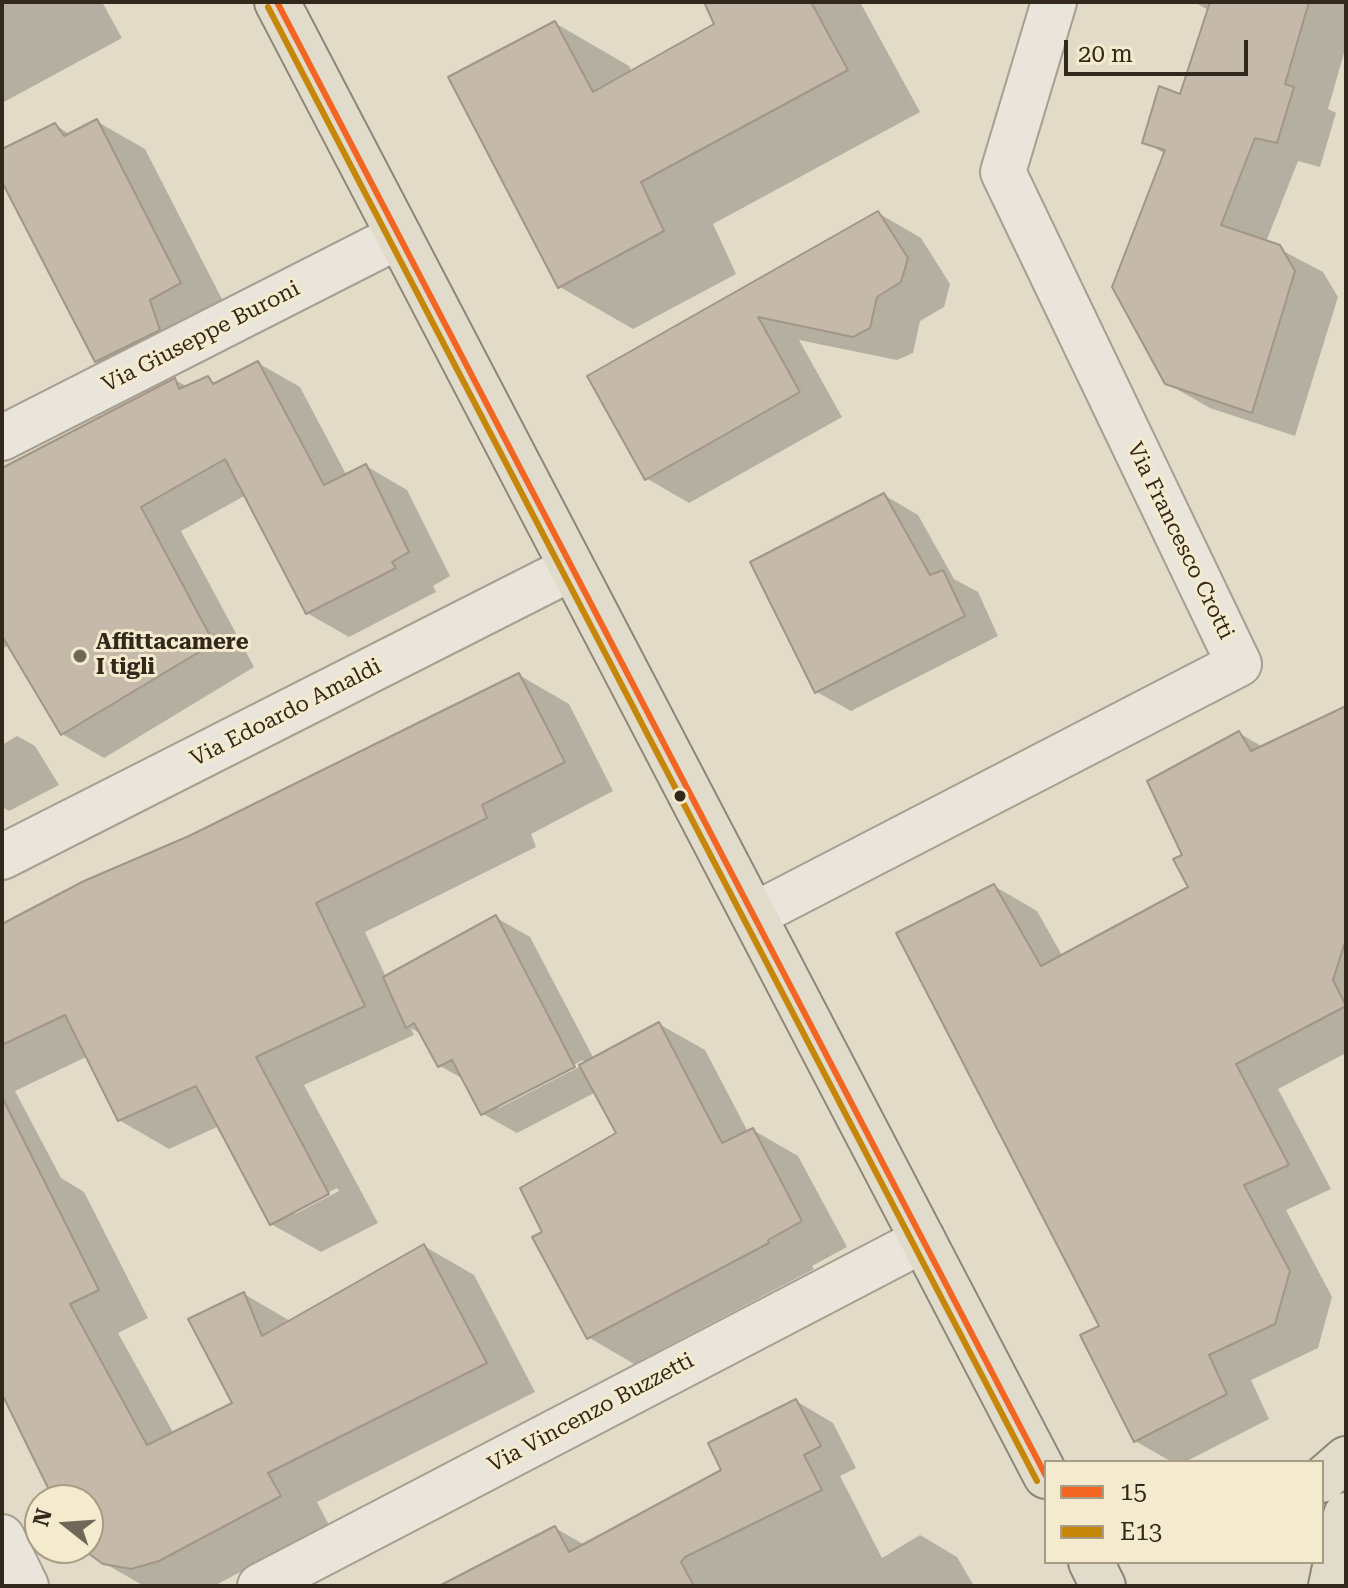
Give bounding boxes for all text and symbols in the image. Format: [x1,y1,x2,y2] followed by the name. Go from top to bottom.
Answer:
[1068,24,1252,74] scale bar
[1078,40,1133,68] text: 20 m
[98,276,304,398] street label: Via Giuseppe Buroni
[1121,438,1239,644] street label: Via Francesco Crotti
[96,630,249,682] place label: Affittacamere I tigli
[71,647,89,665] marker: Affittacamere I tigli
[186,653,386,773] street label: Via Edoardo Amaldi
[672,788,688,804] unlabelled marker
[484,1348,698,1478] street label: Via Vincenzo Buzzetti
[1044,1460,1324,1564] legend
[1120,1478,1147,1506] text: 15
[24,1484,104,1564] north arrow
[28,1506,57,1529] text: N
[1120,1518,1162,1546] text: E13

